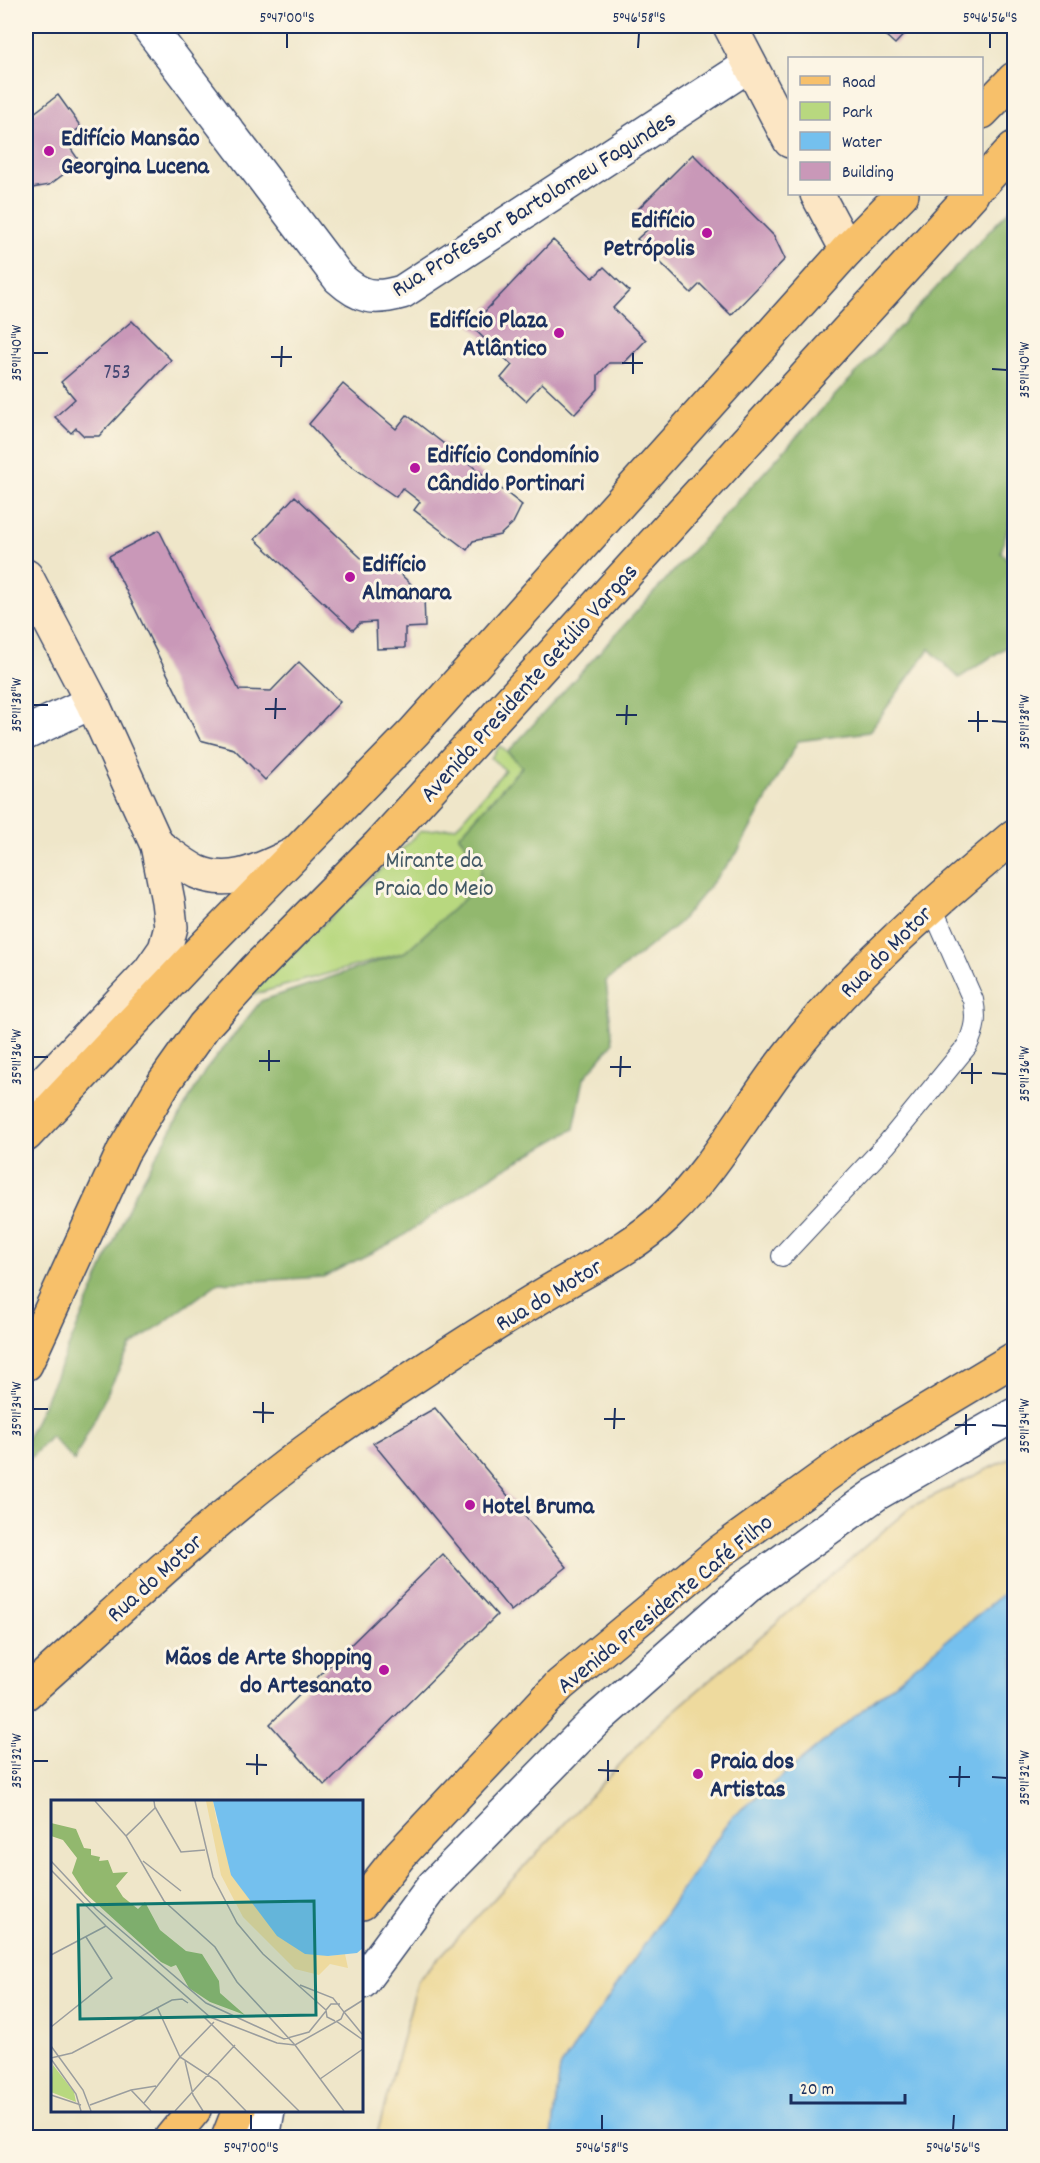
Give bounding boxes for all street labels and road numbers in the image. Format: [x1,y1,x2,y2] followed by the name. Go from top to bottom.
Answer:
[386,104,683,307] street label: Rua Professor Bartolomeu Fagundes
[413,557,647,811] street label: Avenida Presidente Getúlio Vargas
[833,899,941,1007] street label: Rua do Motor
[490,1251,610,1342] street label: Rua do Motor
[550,1507,781,1703] street label: Avenida Presidente Café Filho
[100,1527,212,1632] street label: Rua do Motor

